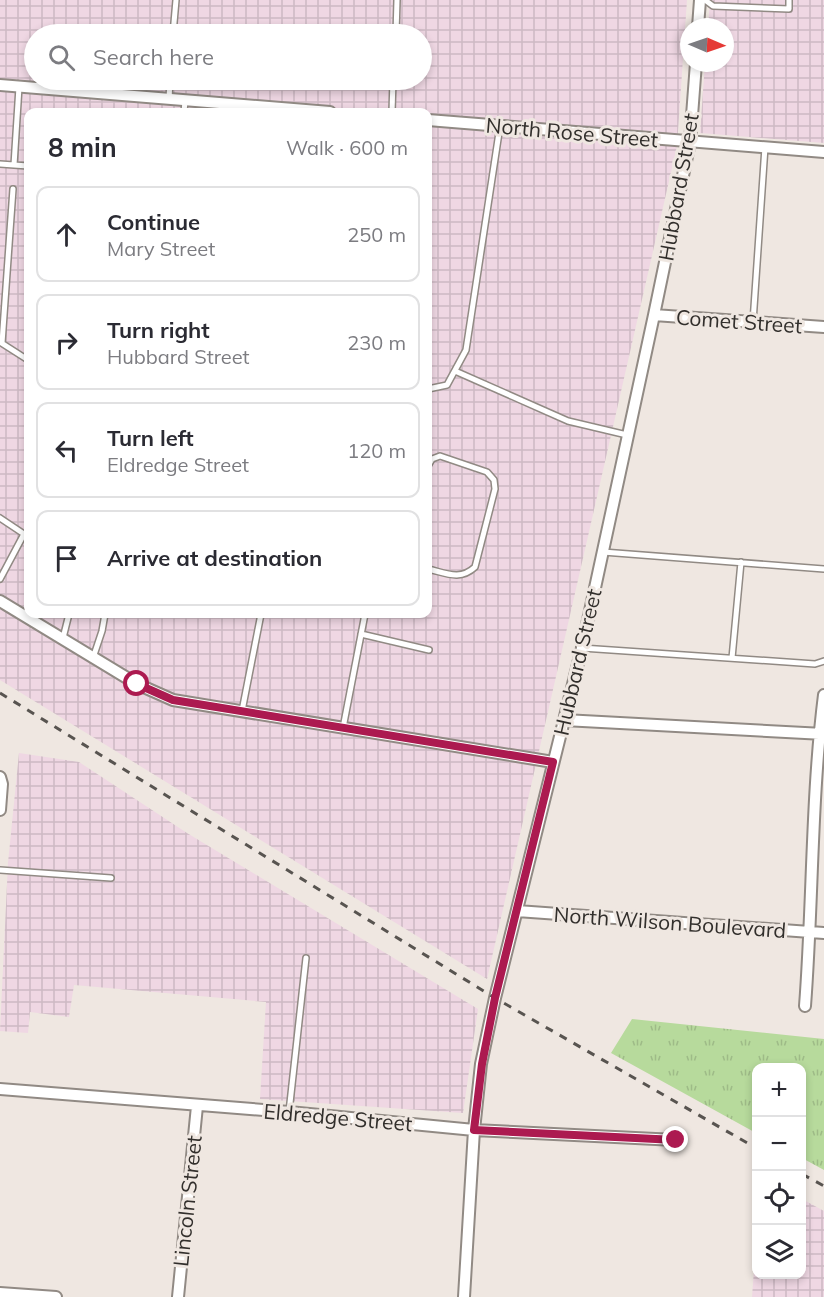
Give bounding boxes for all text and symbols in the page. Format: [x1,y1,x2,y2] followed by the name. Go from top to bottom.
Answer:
[680,18,734,72] north arrow
[24,24,432,90] search box
[45,41,78,74] icon: search
[93,43,214,71] text: Search here
[652,111,704,263] street label: Hubbard Street
[485,112,659,152] street label: North Rose Street
[48,131,117,164] text: 8 min
[286,135,408,160] text: Walk · 600 m
[107,208,200,236] text: Continue
[50,218,83,251] icon: ahead
[347,222,406,247] text: 250 m
[107,236,215,261] text: Mary Street
[675,304,803,338] street label: Comet Street
[107,316,210,344] text: Turn right
[50,326,83,359] icon: right
[347,330,406,355] text: 230 m
[107,344,250,369] text: Hubbard Street
[107,424,194,452] text: Turn left
[50,434,83,467] icon: left
[347,438,406,463] text: 120 m
[107,452,249,477] text: Eldredge Street
[50,542,83,575] icon: arrive
[107,544,322,572] text: Arrive at destination
[548,586,606,738] street label: Hubbard Street
[123,670,149,696] route start
[553,901,787,943] street label: North Wilson Boulevard
[752,1063,806,1279] map controls
[752,1063,806,1117] button: +
[263,1098,413,1136] street label: Eldredge Street
[752,1117,806,1171] button: −
[662,1126,688,1152] route end
[167,1134,207,1268] street label: Lincoln Street
[752,1171,806,1225] button: locate
[752,1225,806,1279] button: layers

